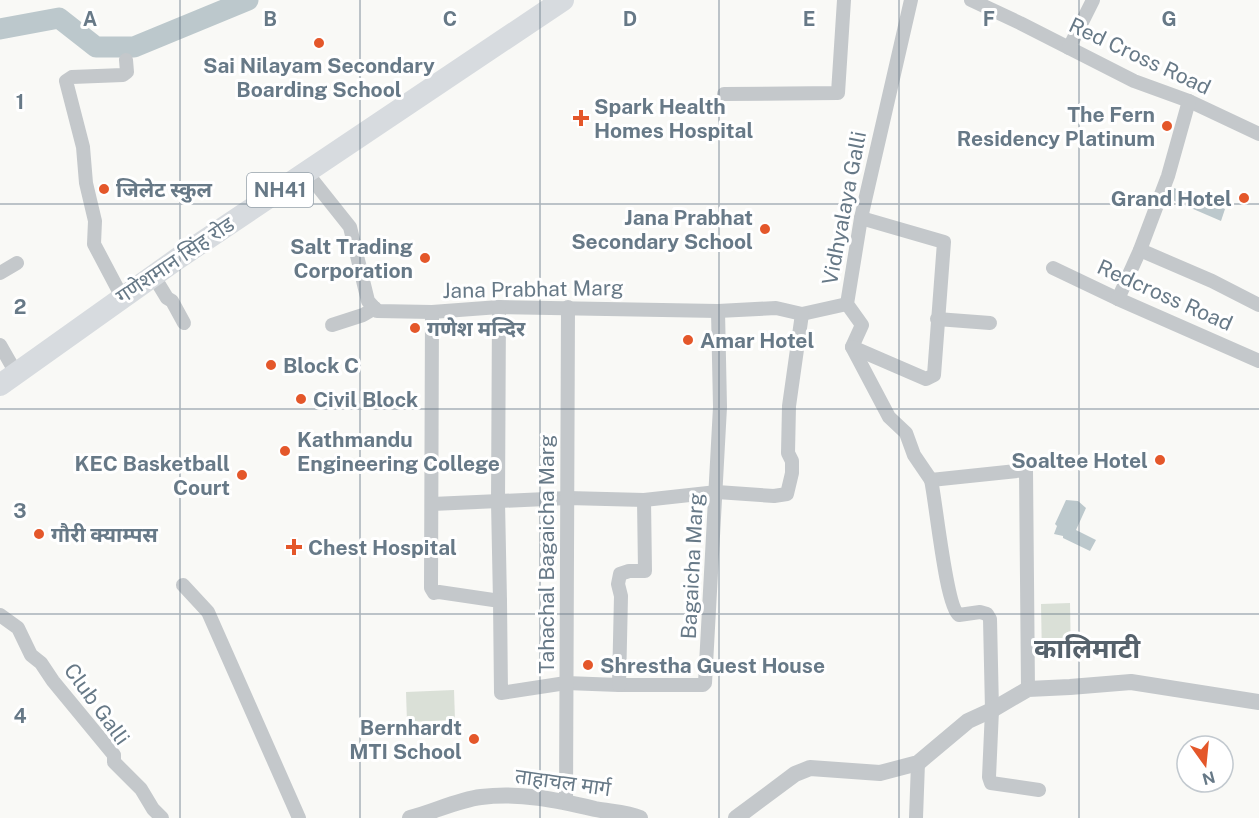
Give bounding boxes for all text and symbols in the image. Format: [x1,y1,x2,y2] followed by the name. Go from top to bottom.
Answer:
[83,7,97,31] text: A
[263,7,277,31] text: B
[443,7,457,31] text: C
[623,7,637,31] text: D
[803,7,815,31] text: E
[983,7,995,31] text: F
[1161,7,1177,31] text: G
[1065,12,1215,100] street label: Red Cross Road
[312,36,326,50] marker: Sai Nilayam Secondary Boarding School
[203,53,435,102] place label: Sai Nilayam Secondary Boarding School
[16,90,24,114] text: 1
[594,94,753,143] place label: Spark Health Homes Hospital
[957,102,1155,151] place label: The Fern Residency Platinum
[572,109,590,127] marker: Spark Health Homes Hospital
[1160,119,1174,133] marker: The Fern Residency Platinum
[817,129,871,287] street label: Vidhyalaya Galli
[247,173,313,207] road number: NH41
[116,177,213,203] place label: जिलेट स्कुल
[97,182,111,196] marker: जिलेट स्कुल
[1111,186,1232,211] place label: Grand Hotel
[1237,191,1251,205] marker: Grand Hotel
[571,205,753,254] place label: Jana Prabhat Secondary School
[111,211,239,309] street label: गणेशमान सिंह रोड
[758,222,772,236] marker: Jana Prabhat Secondary School
[290,234,413,283] place label: Salt Trading Corporation
[418,251,432,265] marker: Salt Trading Corporation
[1094,254,1236,336] street label: Redcross Road
[442,275,624,303] street label: Jana Prabhat Marg
[14,295,26,319] text: 2
[427,316,526,341] place label: गणेश मन्दिर
[408,321,422,335] marker: गणेश मन्दिर
[700,328,814,353] place label: Amar Hotel
[681,333,695,347] marker: Amar Hotel
[283,353,359,378] place label: Block C
[264,358,278,372] marker: Block C
[313,387,418,412] place label: Civil Block
[294,392,308,406] marker: Civil Block
[297,427,500,476] place label: Kathmandu Engineering College
[534,434,559,674] street label: Tahachal Bagaicha Marg
[278,444,292,458] marker: Kathmandu Engineering College
[1011,448,1148,473] place label: Soaltee Hotel
[74,451,230,500] place label: KEC Basketball Court
[1153,453,1167,467] marker: Soaltee Hotel
[235,468,249,482] marker: KEC Basketball Court
[676,492,708,640] street label: Bagaicha Marg
[13,499,27,523] text: 3
[51,522,158,547] place label: गौरी क्याम्पस
[32,527,46,541] marker: गौरी क्याम्पस
[308,535,457,560] place label: Chest Hospital
[285,538,303,556] marker: Chest Hospital
[1034,632,1141,664] district label: कालिमाटी
[600,653,825,678] place label: Shrestha Guest House
[59,658,135,750] street label: Club Galli
[581,658,595,672] marker: Shrestha Guest House
[13,704,27,728] text: 4
[349,715,462,764] place label: Bernhardt MTI School
[467,732,481,746] marker: Bernhardt MTI School
[1175,734,1235,794] north arrow
[513,763,614,801] street label: ताहाचल मार्ग
[1200,767,1217,789] text: N

